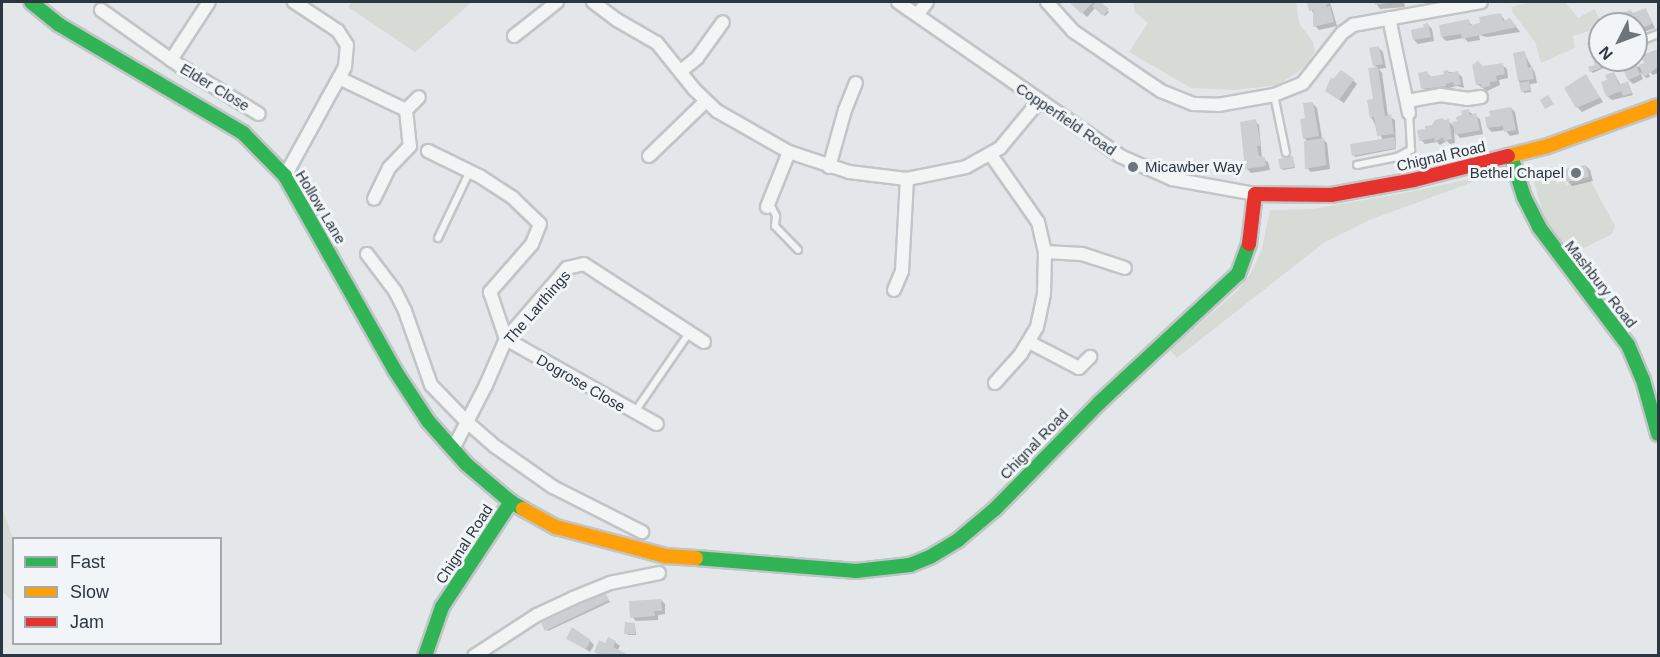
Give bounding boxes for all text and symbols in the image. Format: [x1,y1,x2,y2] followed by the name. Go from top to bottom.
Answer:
[1588,12,1648,72] north arrow
[1596,43,1616,63] text: N
[177,59,253,115] street label: Elder Close
[1013,79,1119,159] street label: Copperfield Road
[1395,137,1487,175] street label: Chignal Road
[1145,158,1243,176] place label: Micawber Way
[1126,160,1140,174] marker: Micawber Way
[1470,164,1564,182] place label: Bethel Chapel
[1569,166,1583,180] marker: Bethel Chapel
[292,167,350,247] street label: Hollow Lane
[1561,237,1641,331] street label: Mashbury Road
[500,266,574,348] street label: The Larthings
[534,350,628,416] street label: Dogrose Close
[996,405,1072,483] street label: Chignal Road
[432,501,496,587] street label: Chignal Road
[12,537,222,645] legend
[70,552,105,572] text: Fast
[70,582,109,602] text: Slow
[70,612,104,632] text: Jam

